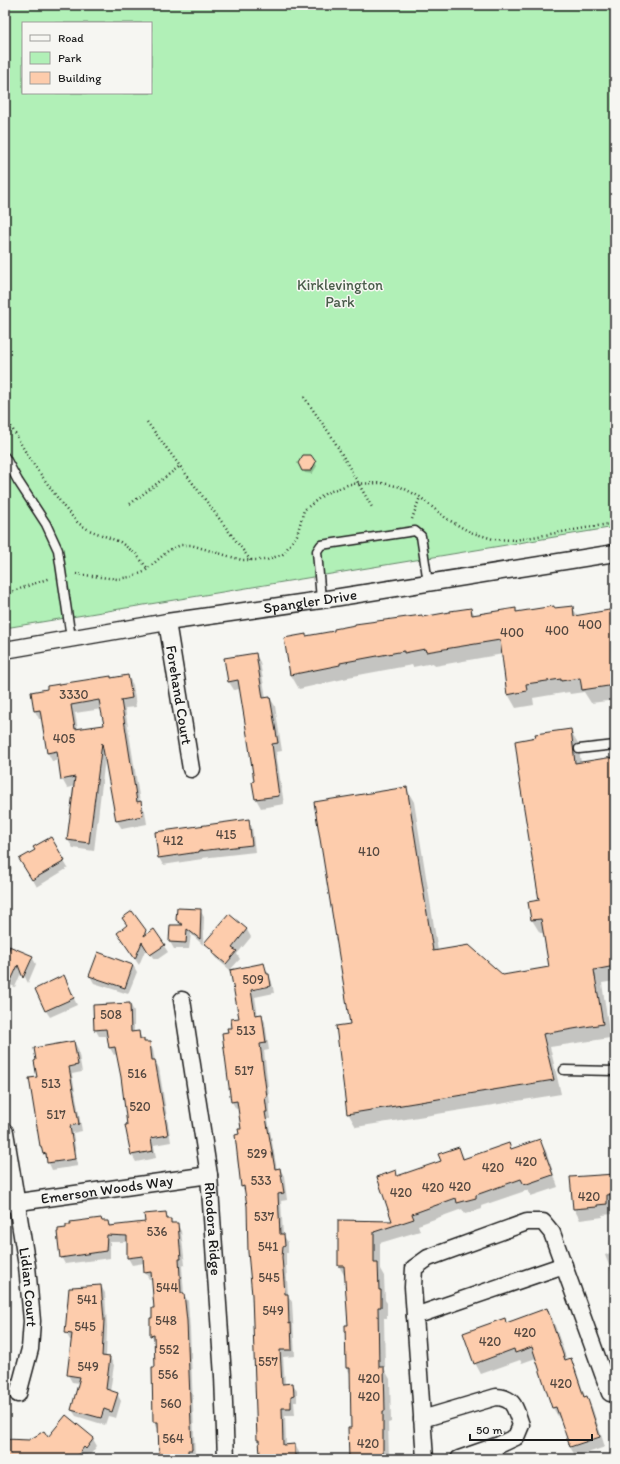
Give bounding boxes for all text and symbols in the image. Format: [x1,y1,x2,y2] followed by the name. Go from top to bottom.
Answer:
[22,22,152,94] legend
[58,31,84,45] text: Road
[58,51,82,65] text: Park
[58,71,102,85] text: Building
[297,276,383,311] park label: Kirklevington Park
[262,585,358,617] street label: Spangler Drive
[578,617,602,632] house number: 400
[545,623,569,638] house number: 400
[500,625,524,640] house number: 400
[162,644,196,746] street label: Forehand Court
[59,687,89,702] house number: 3330
[53,731,75,746] house number: 405
[216,827,237,842] house number: 415
[163,833,184,848] house number: 412
[358,844,380,859] house number: 410
[242,972,264,987] house number: 509
[100,1007,122,1022] house number: 508
[236,1023,256,1038] house number: 513
[234,1063,254,1078] house number: 517
[127,1066,147,1081] house number: 516
[41,1076,61,1091] house number: 513
[129,1099,151,1114] house number: 520
[46,1107,66,1122] house number: 517
[247,1146,267,1161] house number: 529
[515,1154,537,1169] house number: 420
[482,1160,504,1175] house number: 420
[40,1171,174,1208] street label: Emerson Woods Way
[251,1173,272,1188] house number: 533
[449,1179,471,1194] house number: 420
[422,1180,444,1195] house number: 420
[201,1181,225,1276] street label: Rhodora Ridge
[390,1185,412,1200] house number: 420
[578,1189,600,1204] house number: 420
[254,1209,275,1224] house number: 537
[147,1224,168,1239] house number: 536
[258,1239,278,1254] house number: 541
[15,1246,41,1328] street label: Lidian Court
[258,1270,280,1285] house number: 545
[156,1280,178,1295] house number: 544
[77,1292,97,1307] house number: 541
[262,1303,284,1318] house number: 549
[155,1313,177,1328] house number: 548
[74,1319,96,1334] house number: 545
[514,1325,536,1340] house number: 420
[479,1334,501,1349] house number: 420
[159,1342,179,1357] house number: 552
[258,1354,279,1369] house number: 557
[77,1359,99,1374] house number: 549
[158,1367,178,1382] house number: 556
[358,1371,380,1386] house number: 420
[550,1376,572,1391] house number: 420
[358,1389,380,1404] house number: 420
[160,1396,182,1411] house number: 560
[470,1416,592,1442] scale bar
[476,1423,502,1437] text: 50 m
[162,1431,184,1446] house number: 564
[357,1436,379,1451] house number: 420

